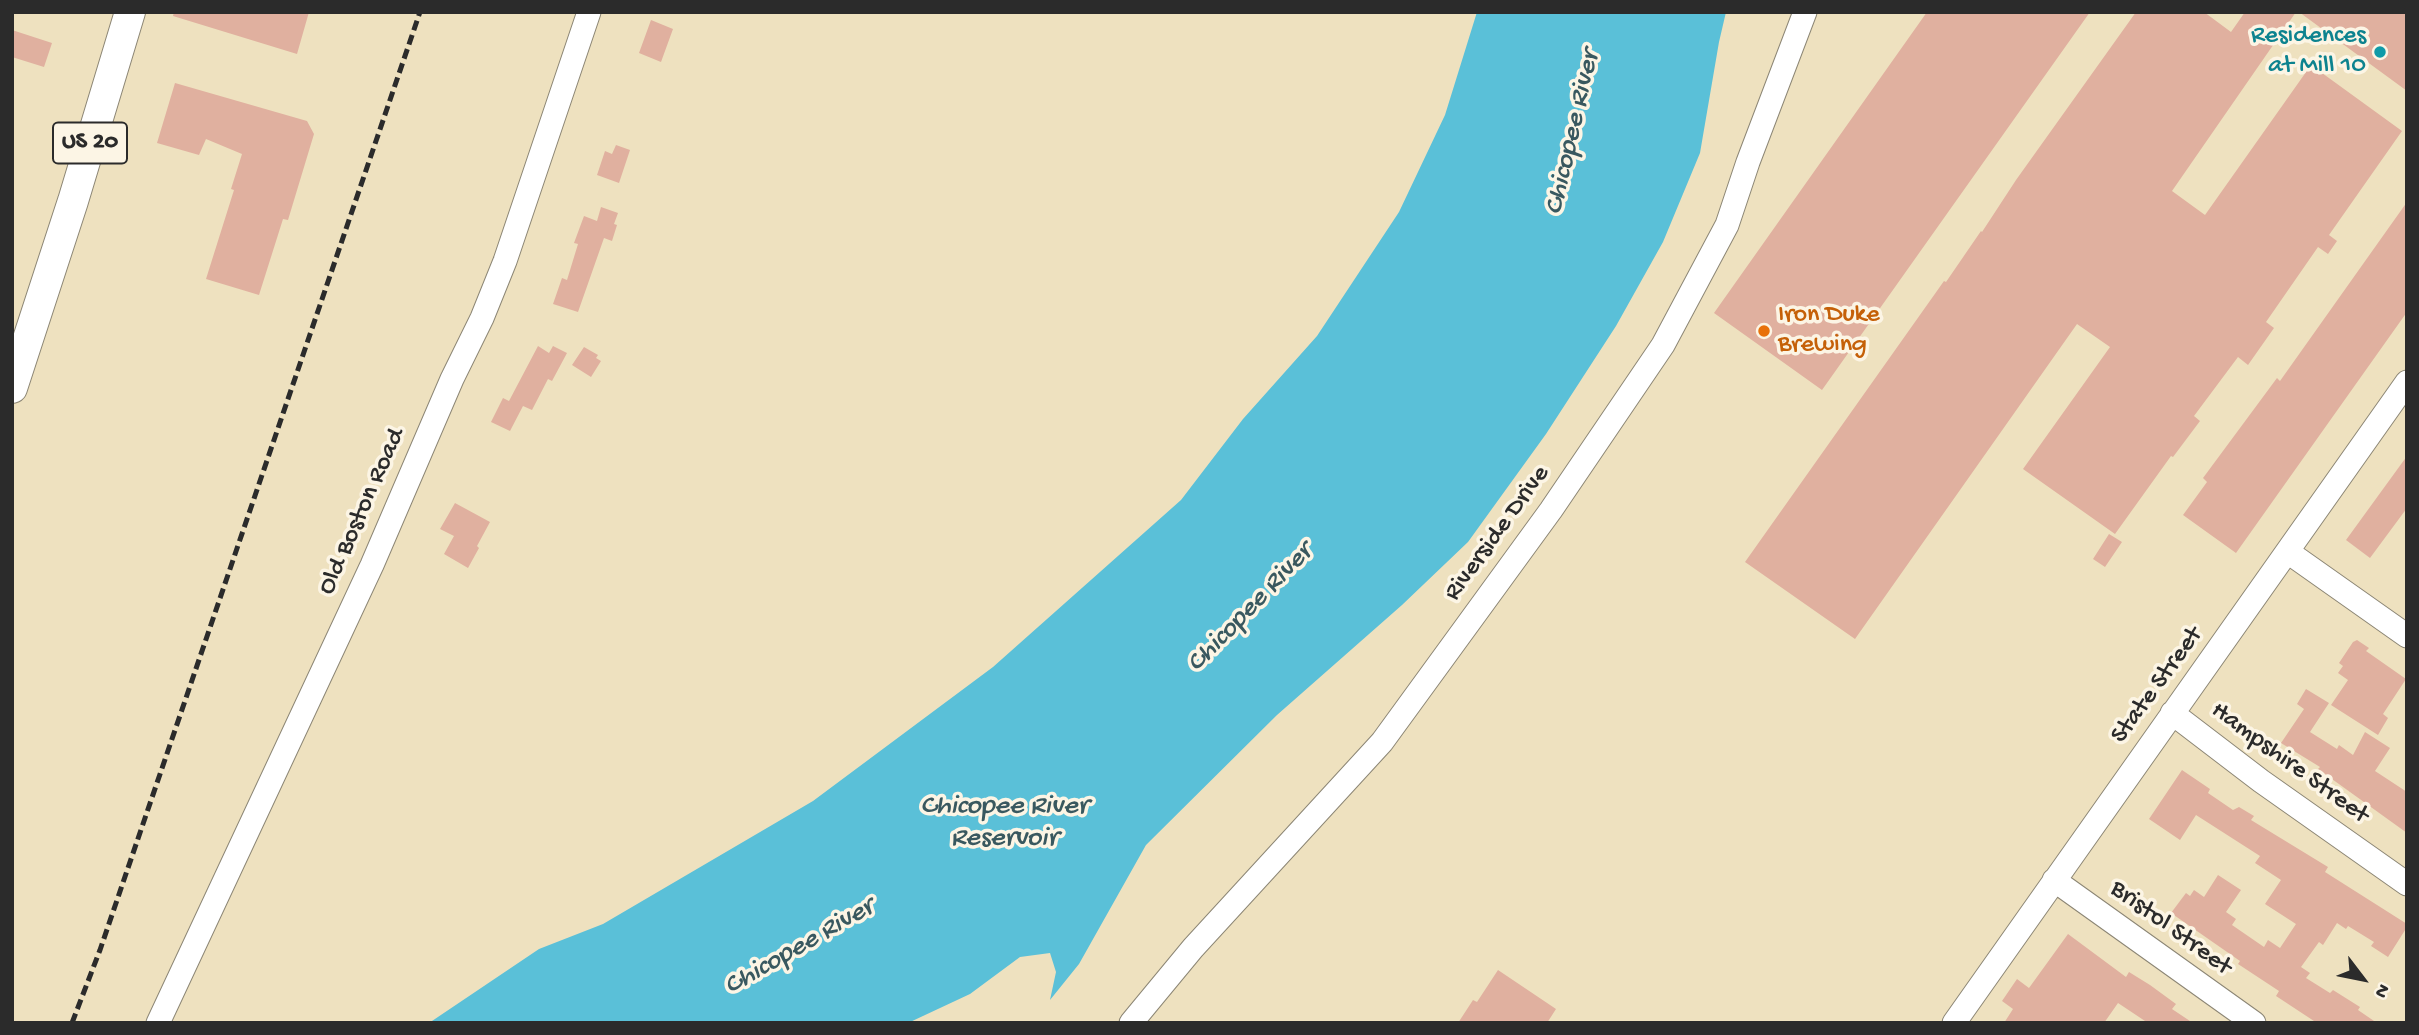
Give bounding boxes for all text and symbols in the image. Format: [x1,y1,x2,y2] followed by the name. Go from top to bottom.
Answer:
[2251,21,2366,82] place label: Residences at Mill 10
[2372,44,2388,60] marker: Residences at Mill 10
[1539,48,1609,218] water label: Chicopee River
[53,122,127,163] road number: US 20
[1778,300,1880,362] place label: Iron Duke Brewing
[1756,323,1772,339] marker: Iron Duke Brewing
[312,424,414,600] street label: Old Boston Road
[1438,460,1558,608] street label: Riverside Drive
[1181,537,1321,681] water label: Chicopee River
[2105,622,2211,750] street label: State Street
[2204,696,2374,832] street label: Hampshire Street
[920,791,1088,857] water label: Chicopee River Reservoir
[2103,874,2237,984] street label: Bristol Street
[719,892,881,1004] water label: Chicopee River
[2328,944,2398,1014] north arrow
[2368,979,2394,1002] text: N

